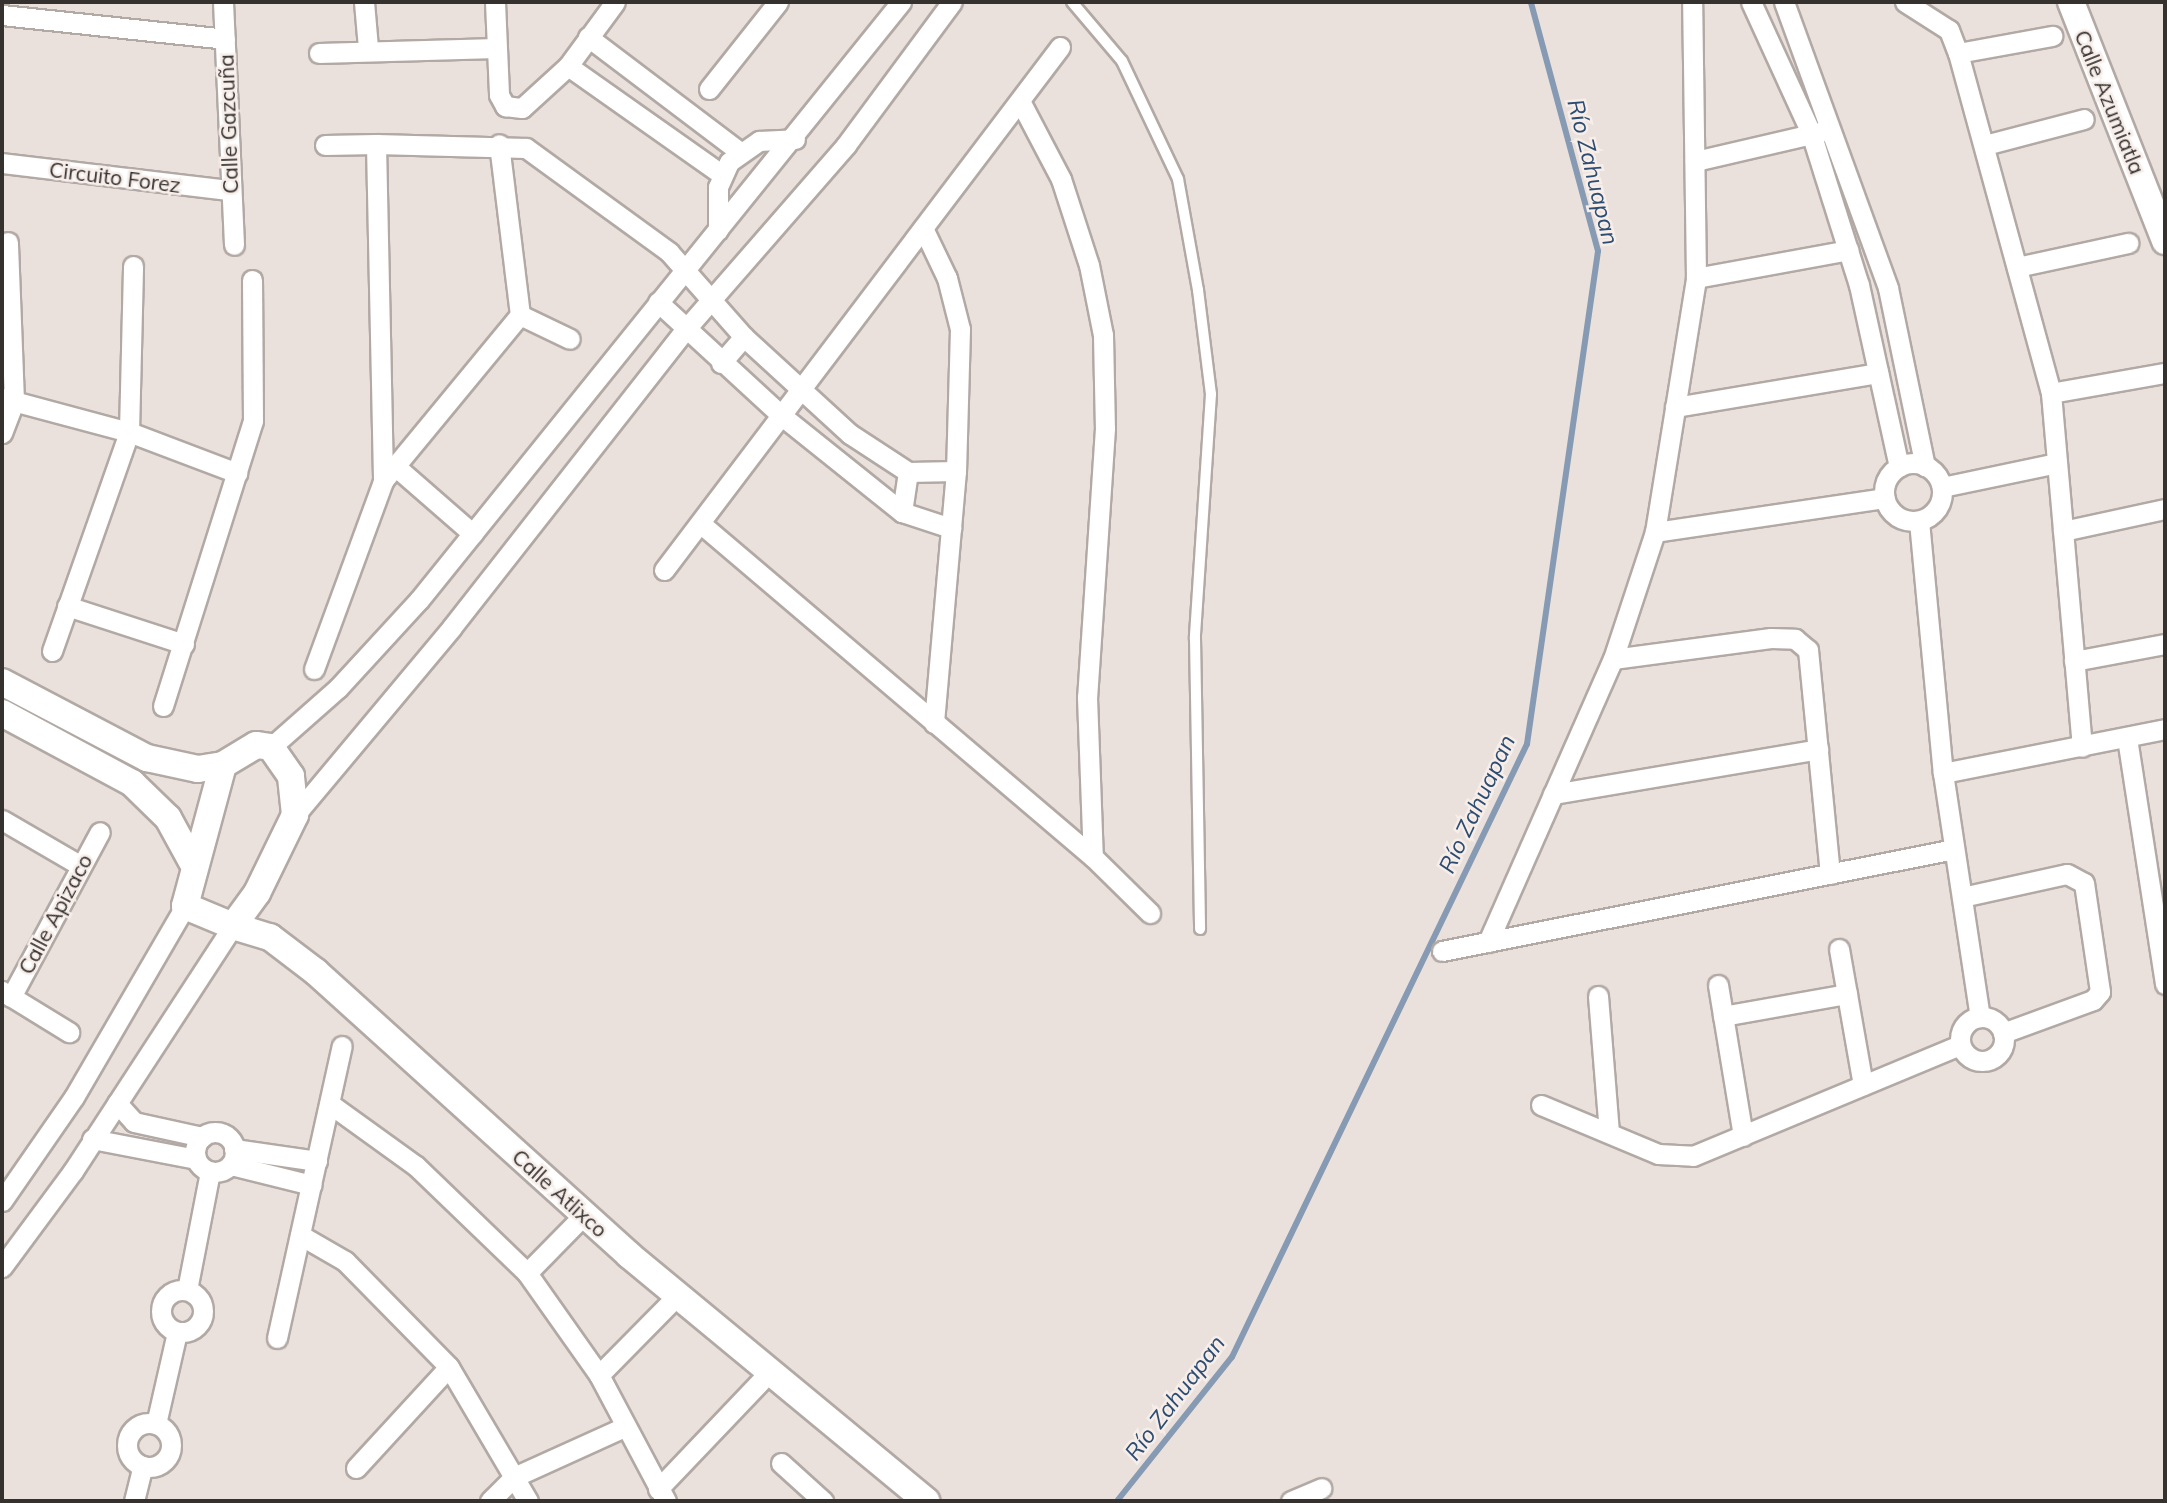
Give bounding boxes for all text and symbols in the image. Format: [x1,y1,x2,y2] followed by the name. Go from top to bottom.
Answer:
[2070,26,2150,178] street label: Calle Azumiatla
[213,54,243,194] street label: Calle Gazcuña
[1562,96,1624,248] water label: Río Zahuapan
[48,156,182,198] street label: Circuito Forez
[1433,730,1521,878] water label: Río Zahuapan
[13,850,97,978] street label: Calle Apizaco
[507,1144,613,1242] street label: Calle Atlixco
[1119,1330,1231,1466] water label: Río Zahuapan

